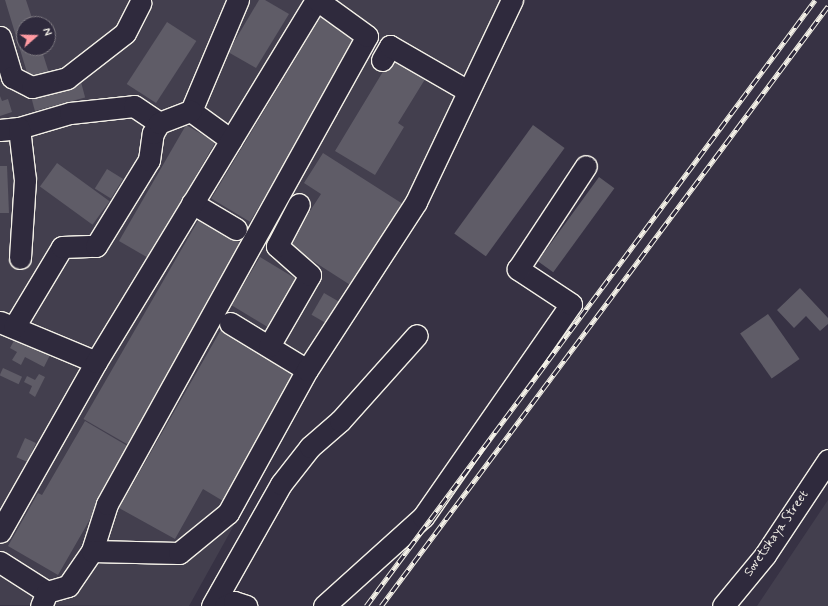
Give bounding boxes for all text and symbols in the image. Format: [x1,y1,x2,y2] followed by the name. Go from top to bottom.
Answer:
[16,16,56,56] north arrow
[39,26,54,38] text: N
[741,487,813,581] street label: Sovetskaya Street

